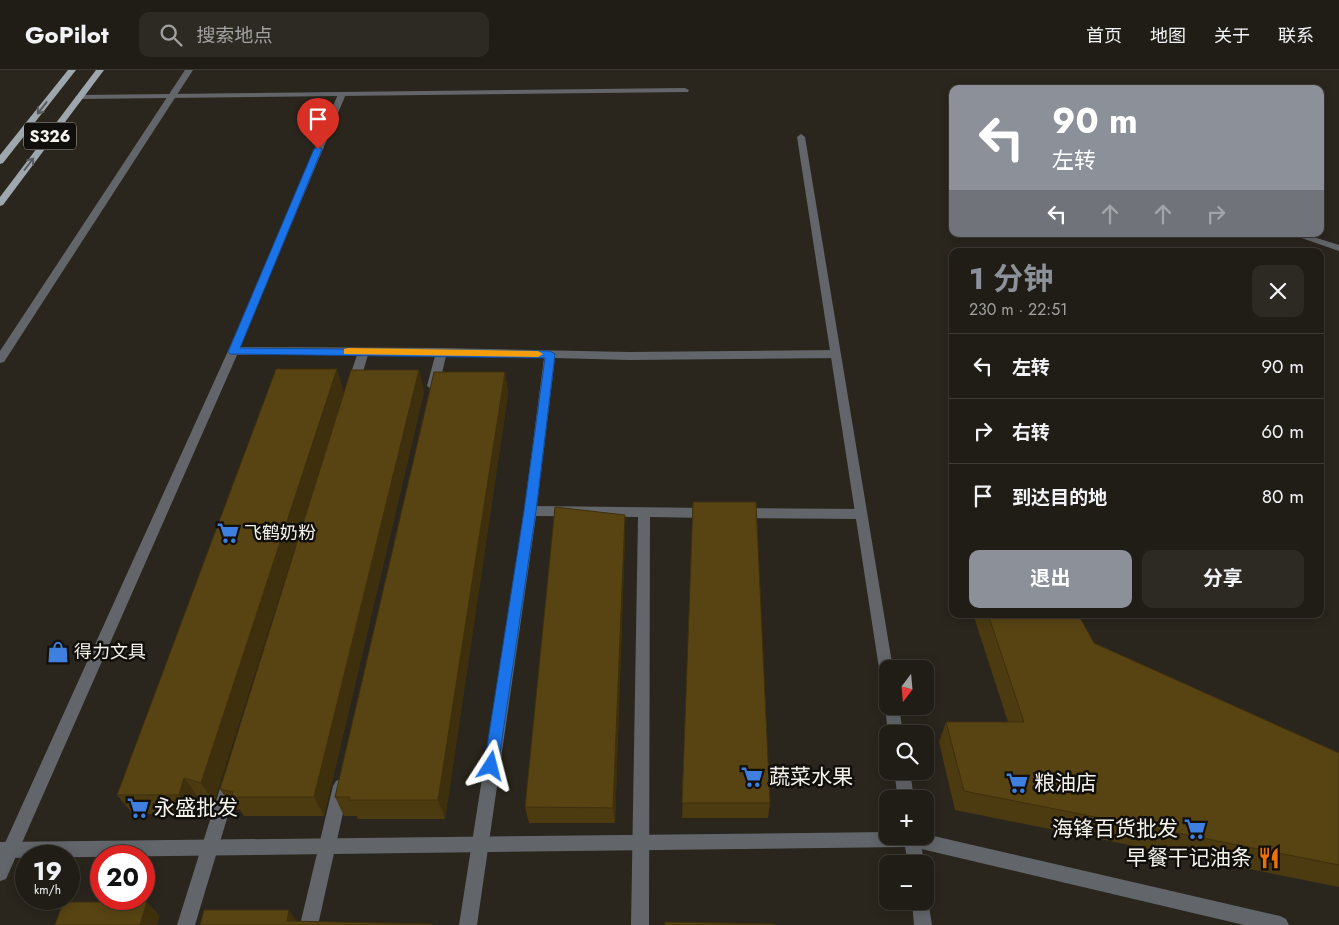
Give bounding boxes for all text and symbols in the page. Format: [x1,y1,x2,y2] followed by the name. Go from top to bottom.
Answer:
[139,12,489,57] search box
[25,17,109,52] text: GoPilot
[157,21,185,49] icon: search
[197,22,273,49] text: 搜索地点
[1086,23,1122,49] text: 首页
[1150,23,1186,49] text: 地图
[1214,23,1250,49] text: 关于
[1278,23,1314,49] text: 联系
[1052,96,1138,146] text: 90 m
[297,98,339,149] pin
[37,101,47,115] one-way arrow
[304,105,332,133] icon: arrive
[969,105,1034,170] icon: left
[24,122,76,150] road number: S326
[1052,144,1096,176] text: 左转
[24,158,35,171] one-way arrow
[1043,200,1071,228] icon: left
[1096,200,1124,228] icon: ahead
[1149,200,1177,228] icon: ahead
[1202,200,1230,228] icon: right
[969,257,1053,300] text: 1 分钟
[1252,265,1304,317] button: close
[969,298,1067,321] text: 230 m · 22:51
[969,352,997,380] icon: left
[1261,353,1304,380] text: 90 m
[1012,354,1050,381] text: 左转
[969,417,997,445] icon: right
[1261,418,1304,445] text: 60 m
[1012,419,1050,446] text: 右转
[969,482,997,510] icon: arrive
[1262,483,1304,510] text: 80 m
[1012,484,1107,511] text: 到达目的地
[215,520,241,546] supermarket icon: 飞鹤奶粉
[244,520,316,546] place label: 飞鹤奶粉
[969,550,1132,608] button: 退出
[1142,550,1304,608] button: 分享
[45,639,71,665] shop icon: 得力文具
[74,639,146,665] place label: 得力文具
[879,660,934,715] north arrow
[879,660,934,910] map controls
[879,725,934,780] button: search
[464,739,516,791] position arrow
[769,762,853,792] place label: 蔬菜水果
[739,764,765,790] supermarket icon: 蔬菜水果
[1034,768,1097,798] place label: 粮油店
[1004,770,1030,796] supermarket icon: 粮油店
[879,790,934,845] button: +
[154,793,238,823] place label: 永盛批发
[125,795,151,821] supermarket icon: 永盛批发
[1052,814,1178,844] place label: 海锋百货批发
[1182,816,1208,842] supermarket icon: 海锋百货批发
[1126,843,1252,873] place label: 早餐干记油条
[90,845,155,910] speed limit sign: 20
[1256,845,1282,871] restaurant icon: 早餐干记油条
[33,853,62,889] text: 19
[879,855,934,910] button: −
[34,881,61,899] text: km/h

